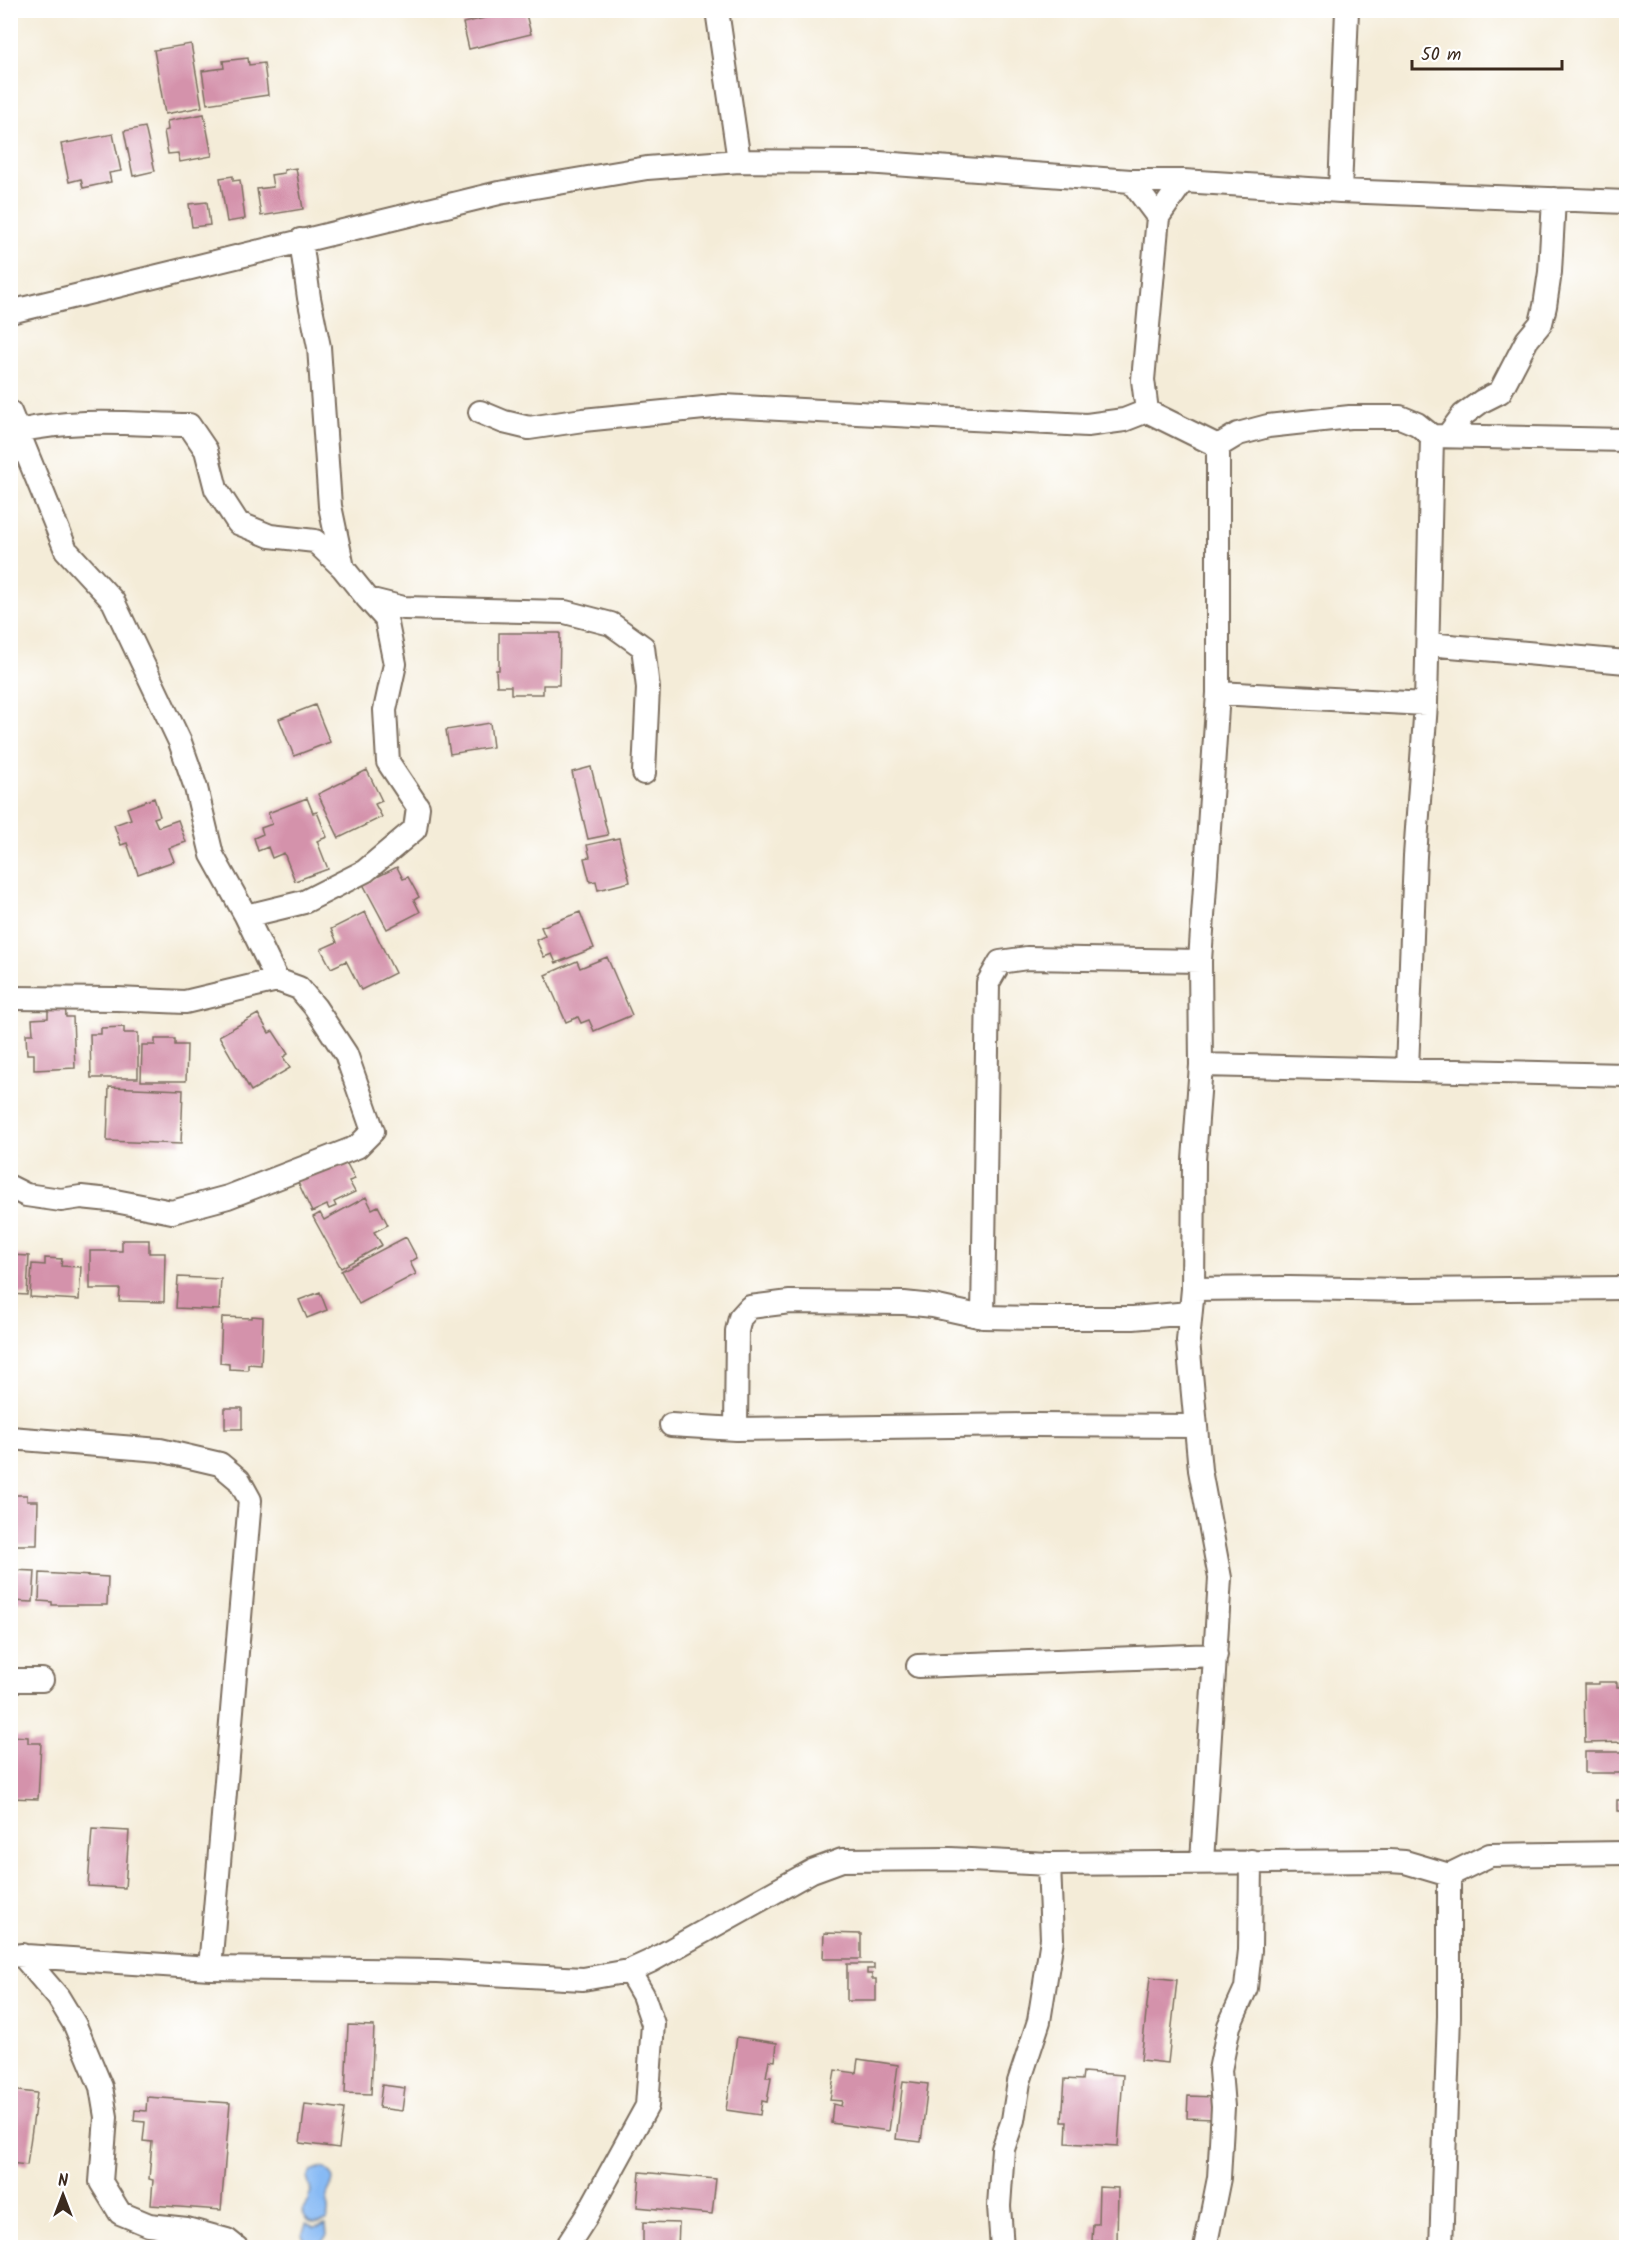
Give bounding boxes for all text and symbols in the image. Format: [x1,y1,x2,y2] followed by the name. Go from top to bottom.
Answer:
[1412,33,1562,71] scale bar
[1421,41,1461,70] text: 50 m
[33,2165,93,2225] north arrow
[58,2169,68,2194] text: N

